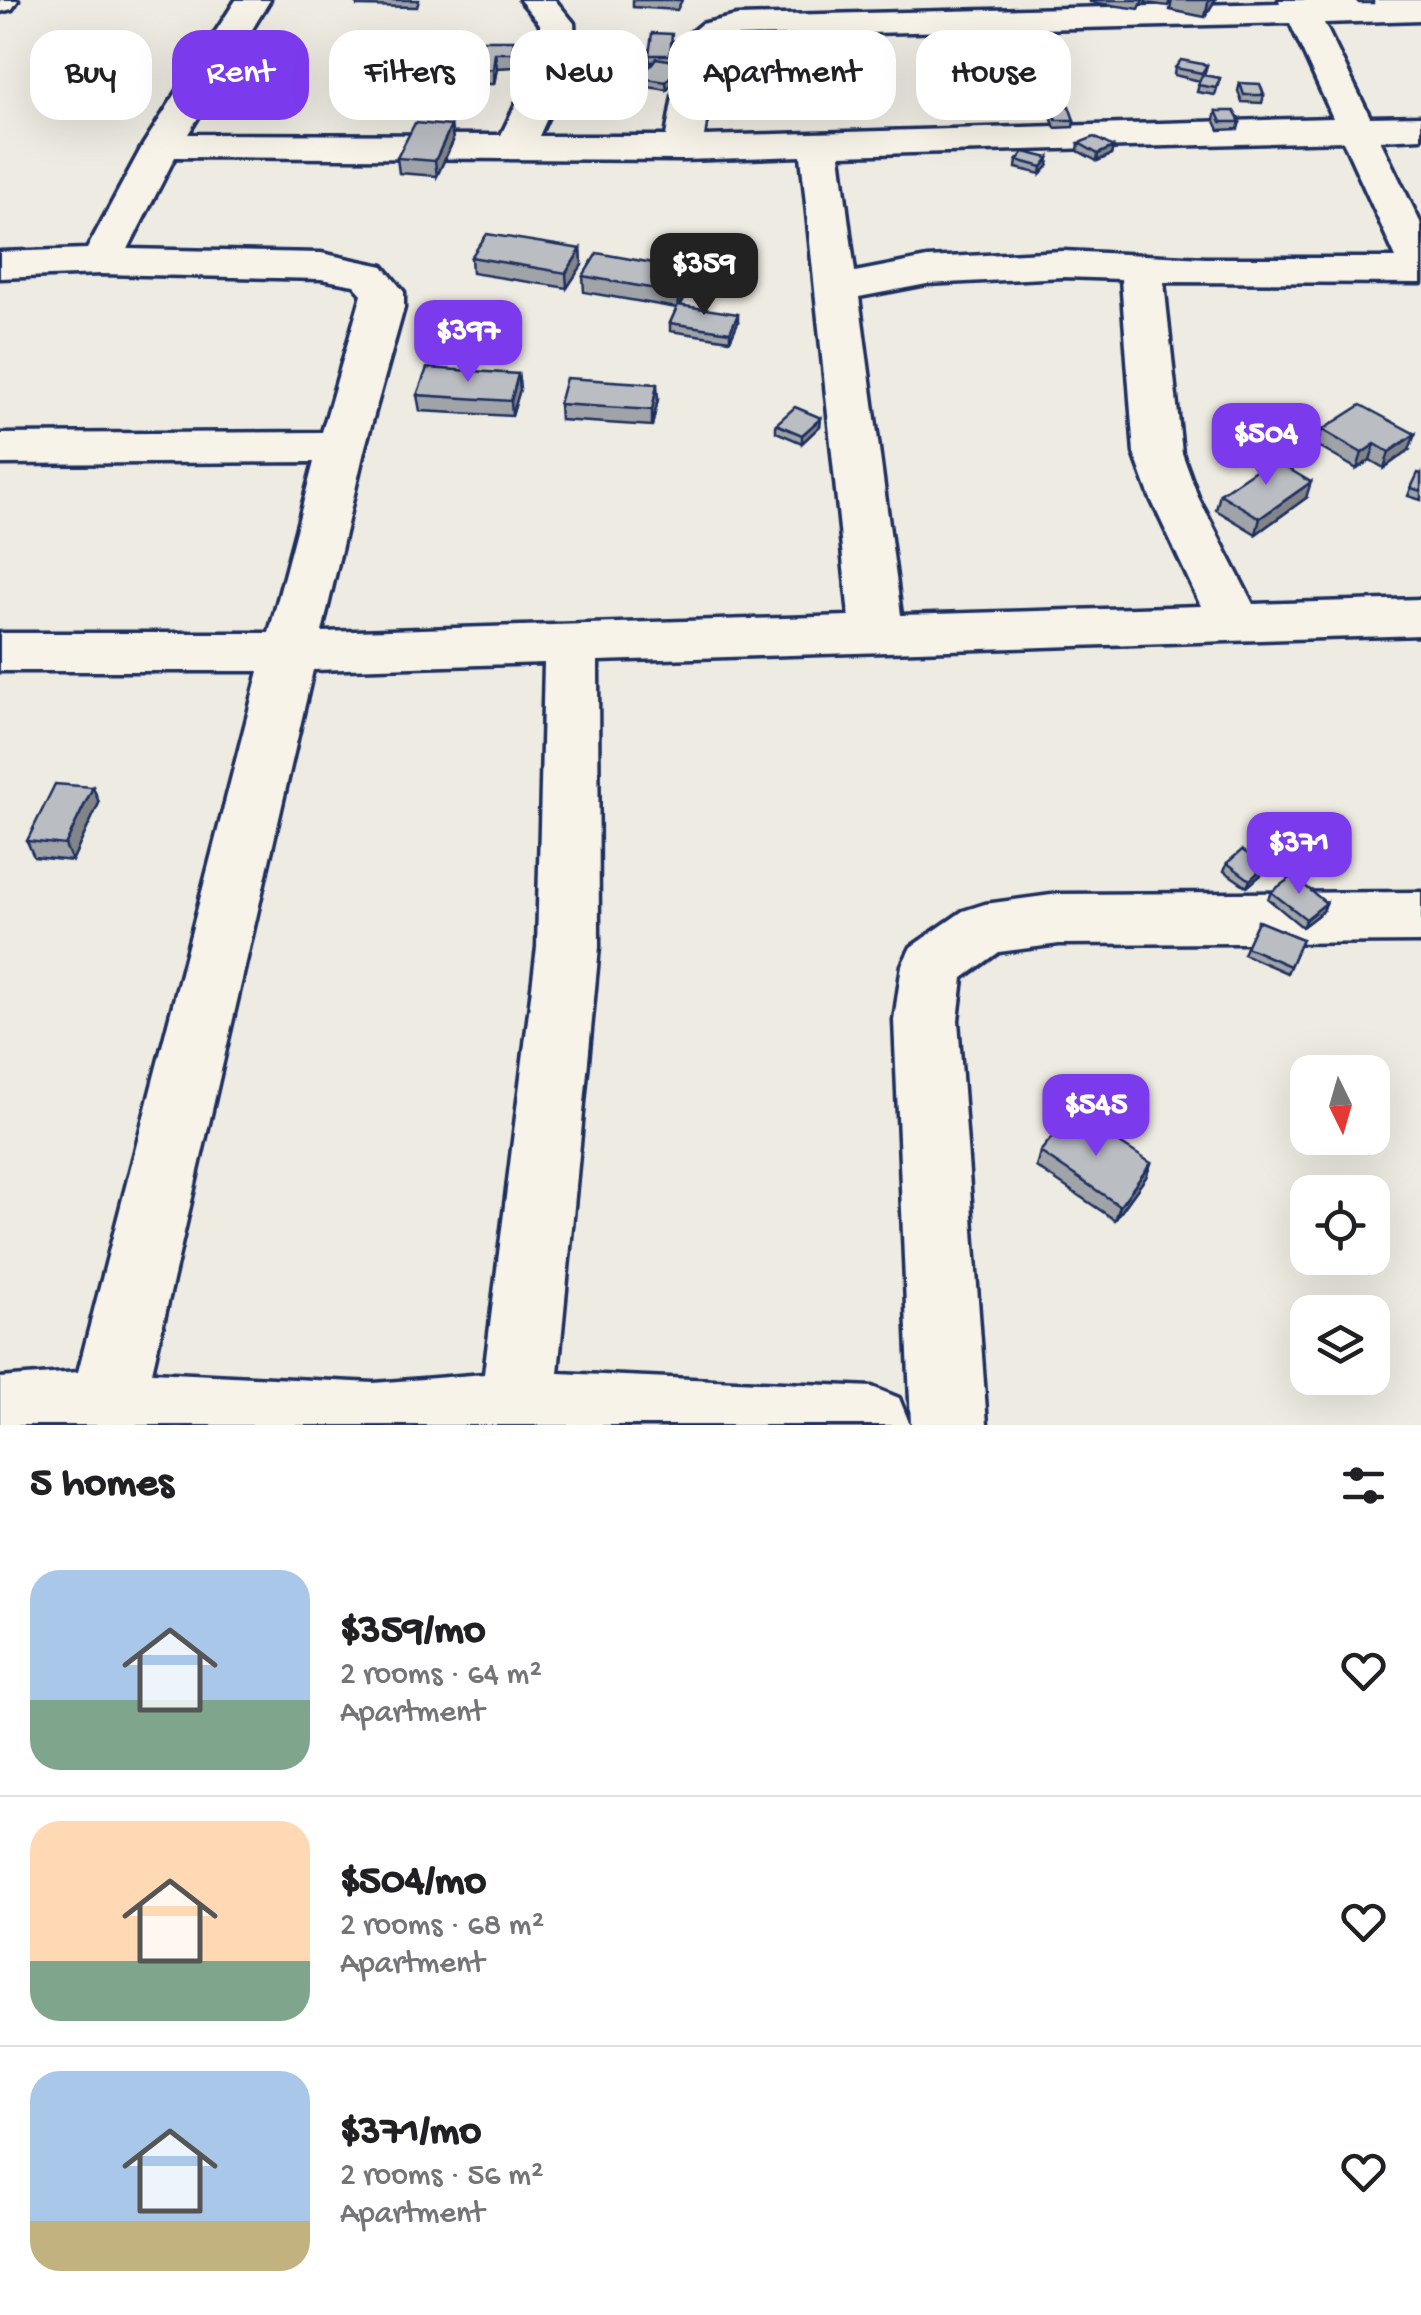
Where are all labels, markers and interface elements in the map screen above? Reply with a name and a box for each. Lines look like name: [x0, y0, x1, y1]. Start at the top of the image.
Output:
chip: Buy: [30, 30, 152, 120]
chip: Rent: [172, 30, 309, 120]
chip: Filters: [329, 30, 490, 120]
chip: New: [510, 30, 648, 120]
chip: Apartment: [668, 30, 896, 120]
chip: House: [916, 30, 1071, 120]
pin: $359: [645, 233, 763, 318]
text: $359: [672, 246, 736, 284]
pin: $397: [409, 300, 527, 385]
text: $397: [436, 313, 500, 351]
pin: $504: [1207, 403, 1325, 488]
text: $504: [1234, 416, 1298, 454]
pin: $371: [1240, 812, 1358, 897]
text: $371: [1269, 825, 1329, 863]
north arrow: [1290, 1055, 1390, 1155]
map controls: [1290, 1055, 1390, 1395]
pin: $545: [1037, 1074, 1155, 1159]
text: $545: [1064, 1087, 1128, 1125]
button: locate: [1290, 1175, 1390, 1275]
button: layers: [1290, 1295, 1390, 1395]
icon: filters: [1336, 1458, 1391, 1513]
text: 5 homes: [30, 1461, 173, 1510]
text: $359/mo: [340, 1608, 486, 1657]
icon: home: [110, 1610, 230, 1730]
icon: heart: [1336, 1643, 1391, 1698]
text: 2 rooms · 64 m²: [340, 1657, 542, 1695]
text: Apartment: [340, 1695, 484, 1733]
text: $504/mo: [340, 1859, 486, 1908]
icon: home: [110, 1861, 230, 1981]
icon: heart: [1336, 1894, 1391, 1949]
text: 2 rooms · 68 m²: [340, 1908, 544, 1946]
text: Apartment: [340, 1946, 484, 1984]
text: $371/mo: [340, 2109, 481, 2158]
icon: home: [110, 2111, 230, 2231]
icon: heart: [1336, 2144, 1391, 2199]
text: 2 rooms · 56 m²: [340, 2158, 544, 2196]
text: Apartment: [340, 2196, 484, 2234]

